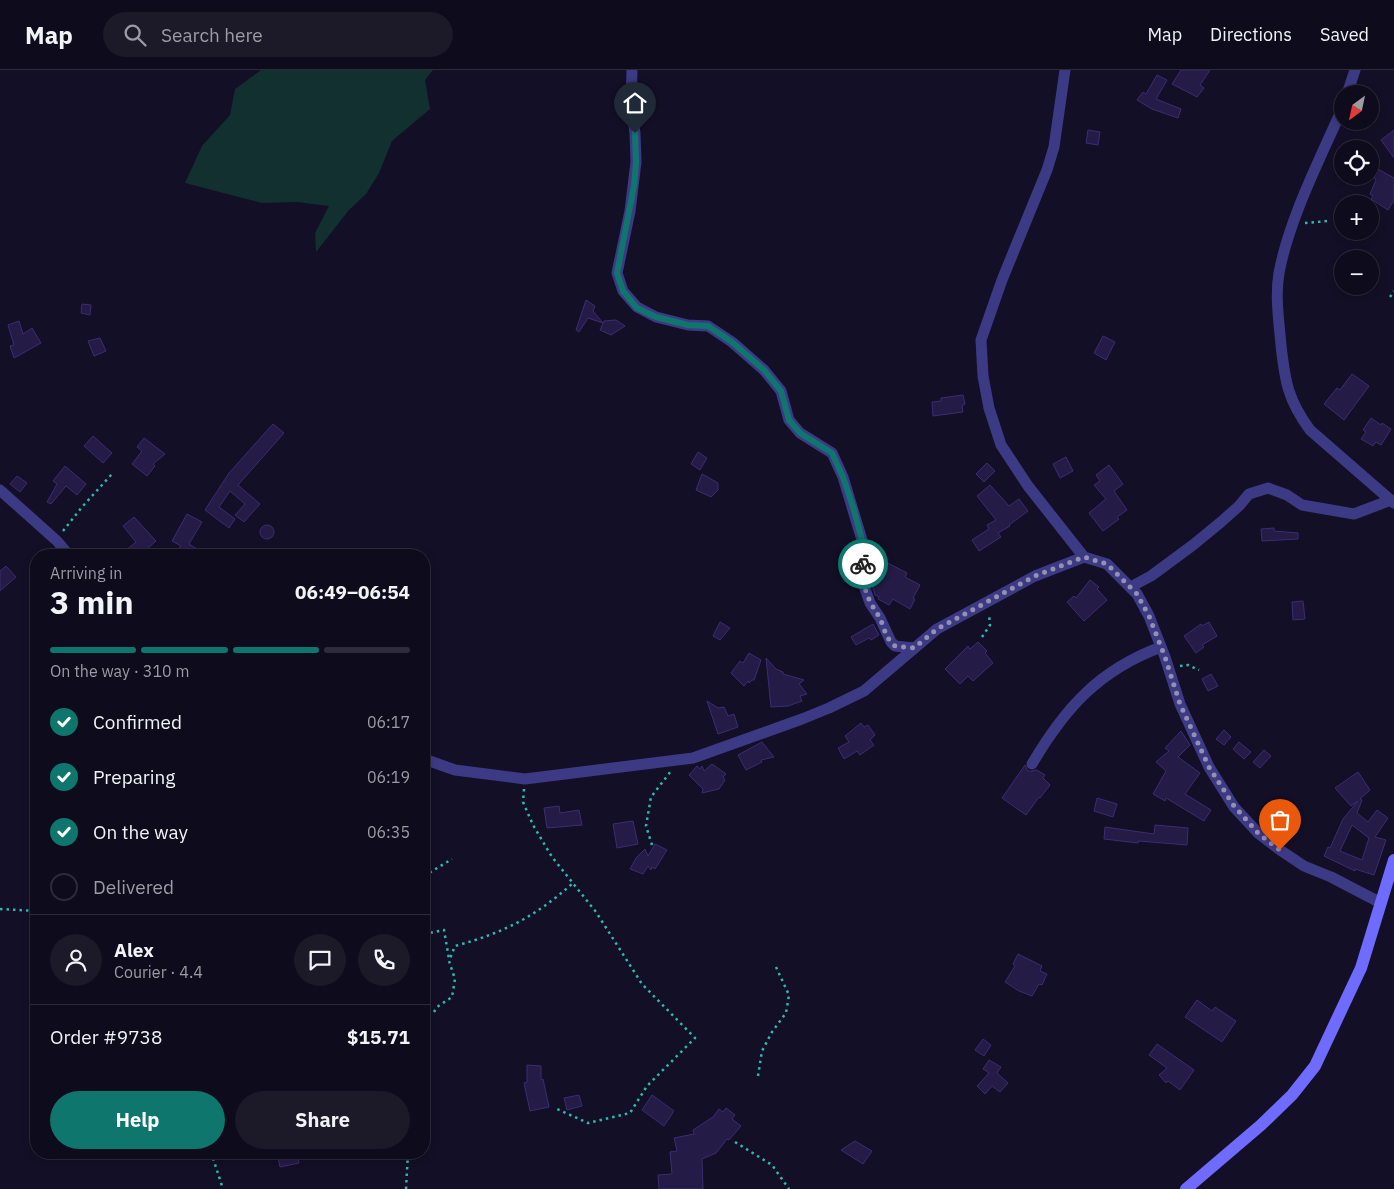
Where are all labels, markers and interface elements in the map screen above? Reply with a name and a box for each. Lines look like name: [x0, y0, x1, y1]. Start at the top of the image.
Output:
search box: [103, 12, 453, 57]
text: Map: [25, 19, 73, 51]
icon: search: [121, 21, 149, 49]
text: Search here: [161, 23, 263, 47]
text: Map: [1147, 23, 1182, 46]
text: Directions: [1210, 23, 1292, 46]
text: Saved: [1320, 23, 1369, 46]
pin: [614, 82, 656, 133]
north arrow: [1334, 85, 1379, 130]
map controls: [1334, 85, 1379, 295]
icon: home: [621, 89, 649, 117]
button: locate: [1334, 140, 1379, 185]
button: +: [1334, 195, 1379, 240]
button: −: [1334, 250, 1379, 295]
courier: [838, 539, 888, 589]
icon: bike: [849, 550, 877, 578]
text: Arriving in: [50, 563, 122, 583]
text: 06:49–06:54: [295, 580, 410, 604]
text: 3 min: [50, 581, 134, 623]
text: On the way · 310 m: [50, 661, 189, 681]
icon: check: [50, 708, 78, 736]
text: Confirmed: [93, 710, 182, 734]
text: 06:17: [367, 712, 410, 732]
icon: check: [50, 763, 78, 791]
text: Preparing: [93, 765, 175, 789]
text: 06:19: [367, 767, 410, 787]
pin: [1259, 799, 1301, 850]
icon: bag: [1266, 806, 1294, 834]
icon: check: [50, 818, 78, 846]
text: On the way: [93, 820, 188, 844]
text: 06:35: [367, 822, 410, 842]
text: Delivered: [93, 875, 174, 899]
button: person: [50, 934, 102, 986]
button: chat: [294, 934, 346, 986]
button: phone: [358, 934, 410, 986]
text: Alex: [114, 938, 154, 962]
text: Courier · 4.4: [114, 962, 203, 982]
text: Order #9738: [50, 1025, 162, 1049]
text: $15.71: [347, 1025, 410, 1049]
button: Help: [50, 1091, 225, 1149]
button: Share: [235, 1091, 410, 1149]

